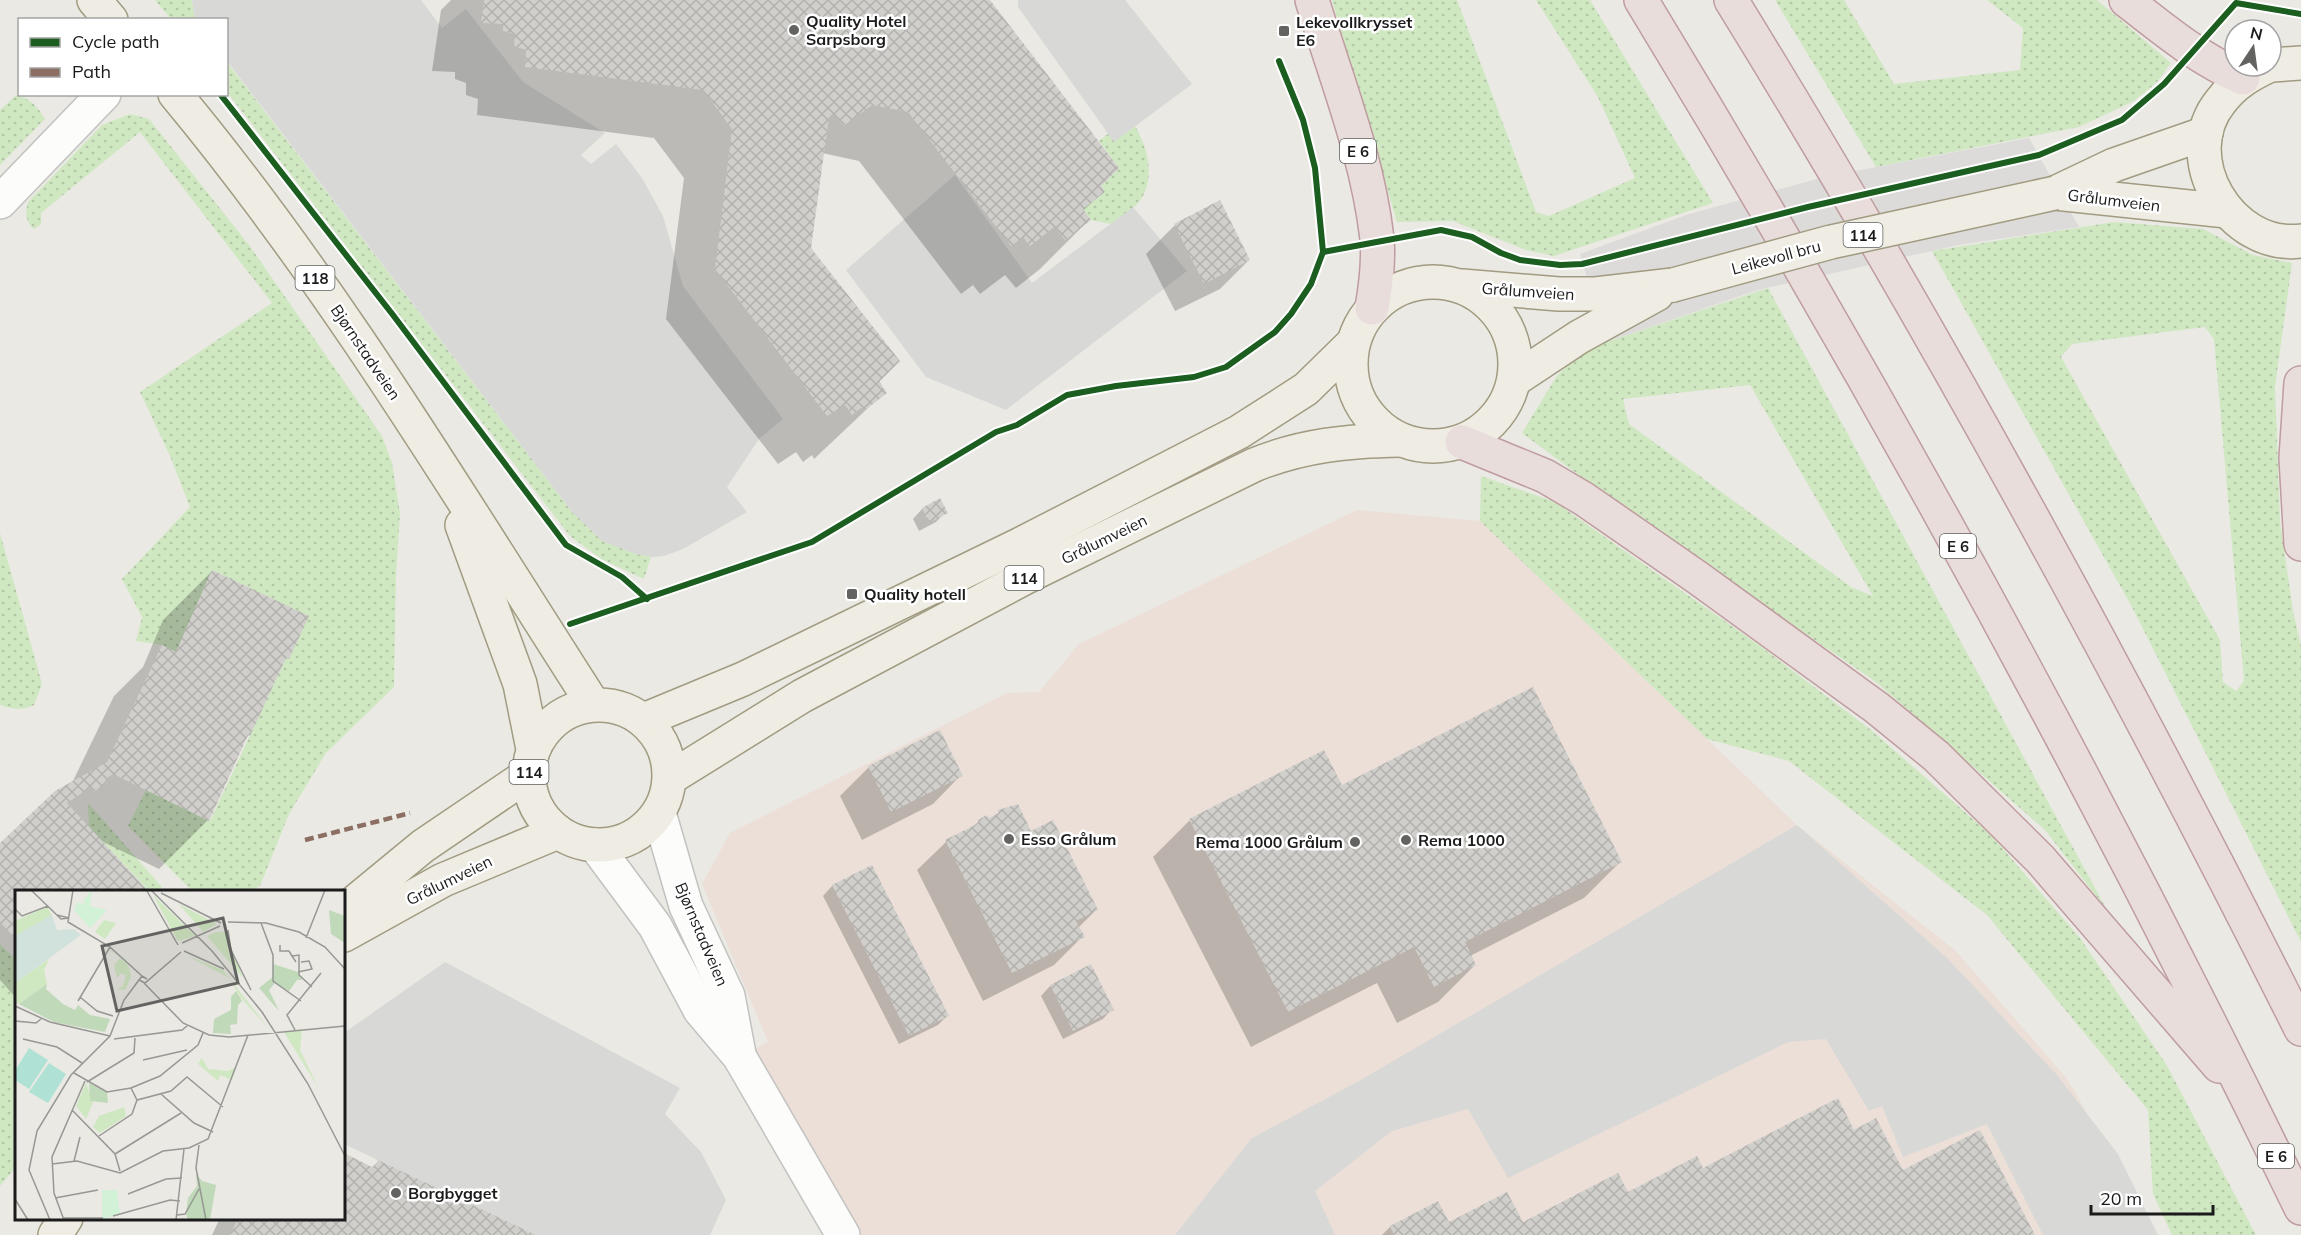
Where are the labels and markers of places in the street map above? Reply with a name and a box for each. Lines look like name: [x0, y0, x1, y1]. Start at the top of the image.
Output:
place label: Quality Hotel Sarpsborg: [806, 11, 906, 49]
place label: Lekevollkrysset E6: [1296, 12, 1412, 50]
marker: Quality Hotel Sarpsborg: [787, 23, 801, 37]
marker: Lekevollkrysset E6: [1277, 24, 1291, 38]
place label: Quality hotell: [864, 584, 966, 604]
marker: Quality hotell: [845, 587, 859, 601]
place label: Esso Grålum: [1021, 829, 1116, 849]
place label: Rema 1000: [1418, 830, 1505, 850]
marker: Esso Grålum: [1002, 832, 1016, 846]
place label: Rema 1000 Grålum: [1196, 832, 1343, 852]
marker: Rema 1000: [1399, 833, 1413, 847]
marker: Rema 1000 Grålum: [1348, 835, 1362, 849]
place label: Borgbygget: [408, 1183, 498, 1203]
marker: Borgbygget: [389, 1186, 403, 1200]

